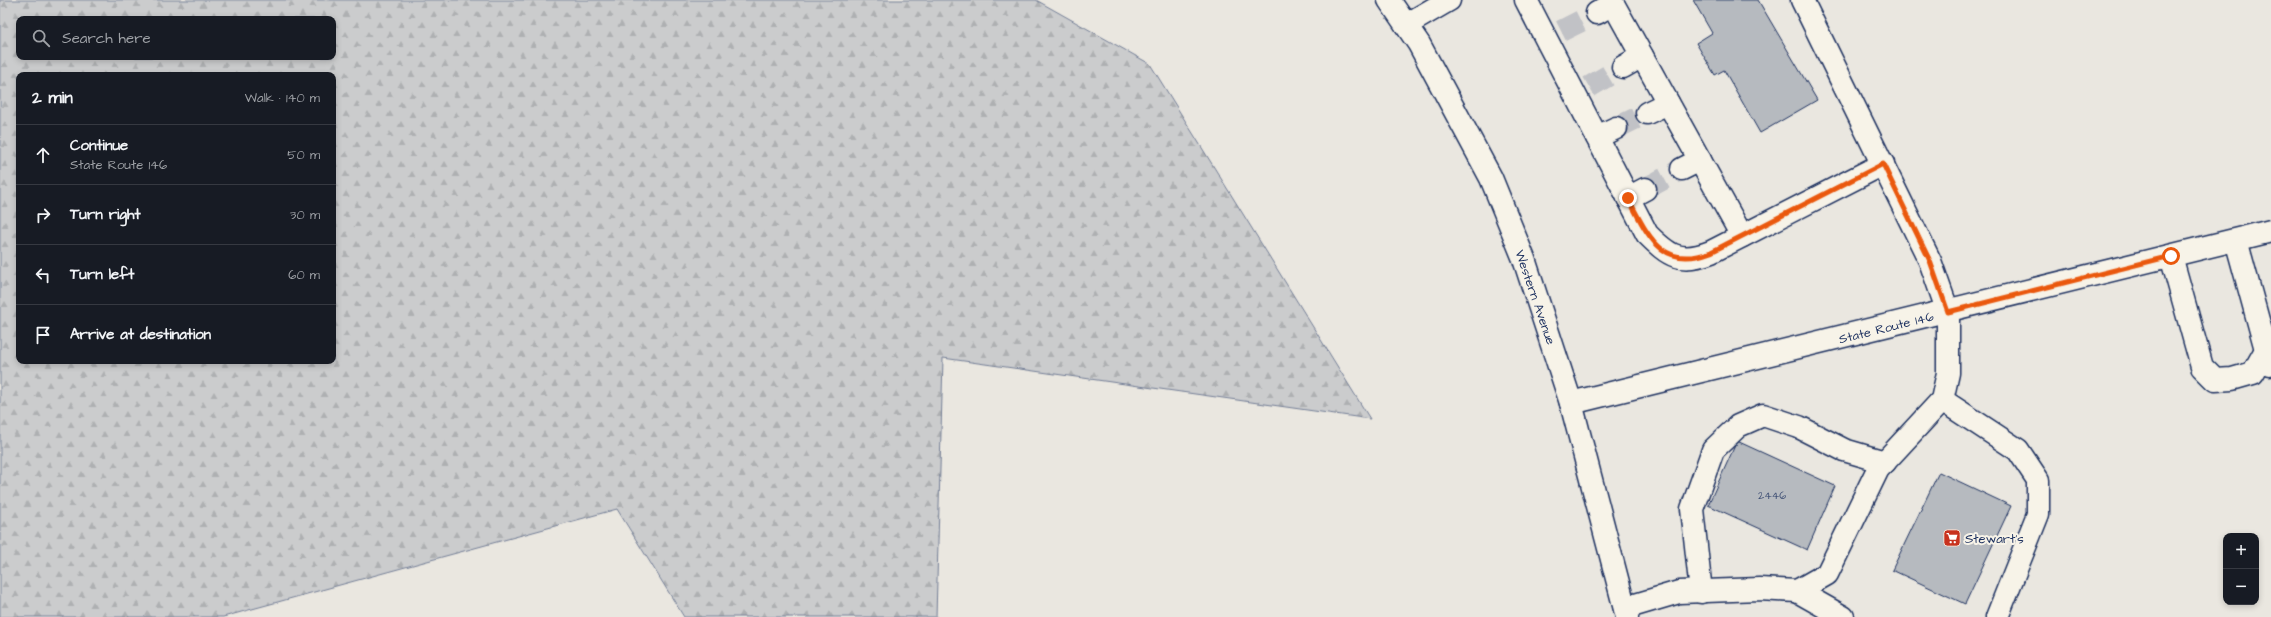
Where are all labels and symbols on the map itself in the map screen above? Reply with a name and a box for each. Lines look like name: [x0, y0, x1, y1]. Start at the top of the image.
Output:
route end: [1619, 189, 1637, 207]
street label: Western Avenue: [1510, 247, 1560, 347]
route start: [2162, 247, 2180, 265]
street label: State Route 146: [1837, 307, 1936, 348]
house number: 2446: [1758, 488, 1786, 503]
supermarket icon: Stewart's: [1942, 528, 1962, 548]
place label: Stewart's: [1965, 530, 2024, 548]

